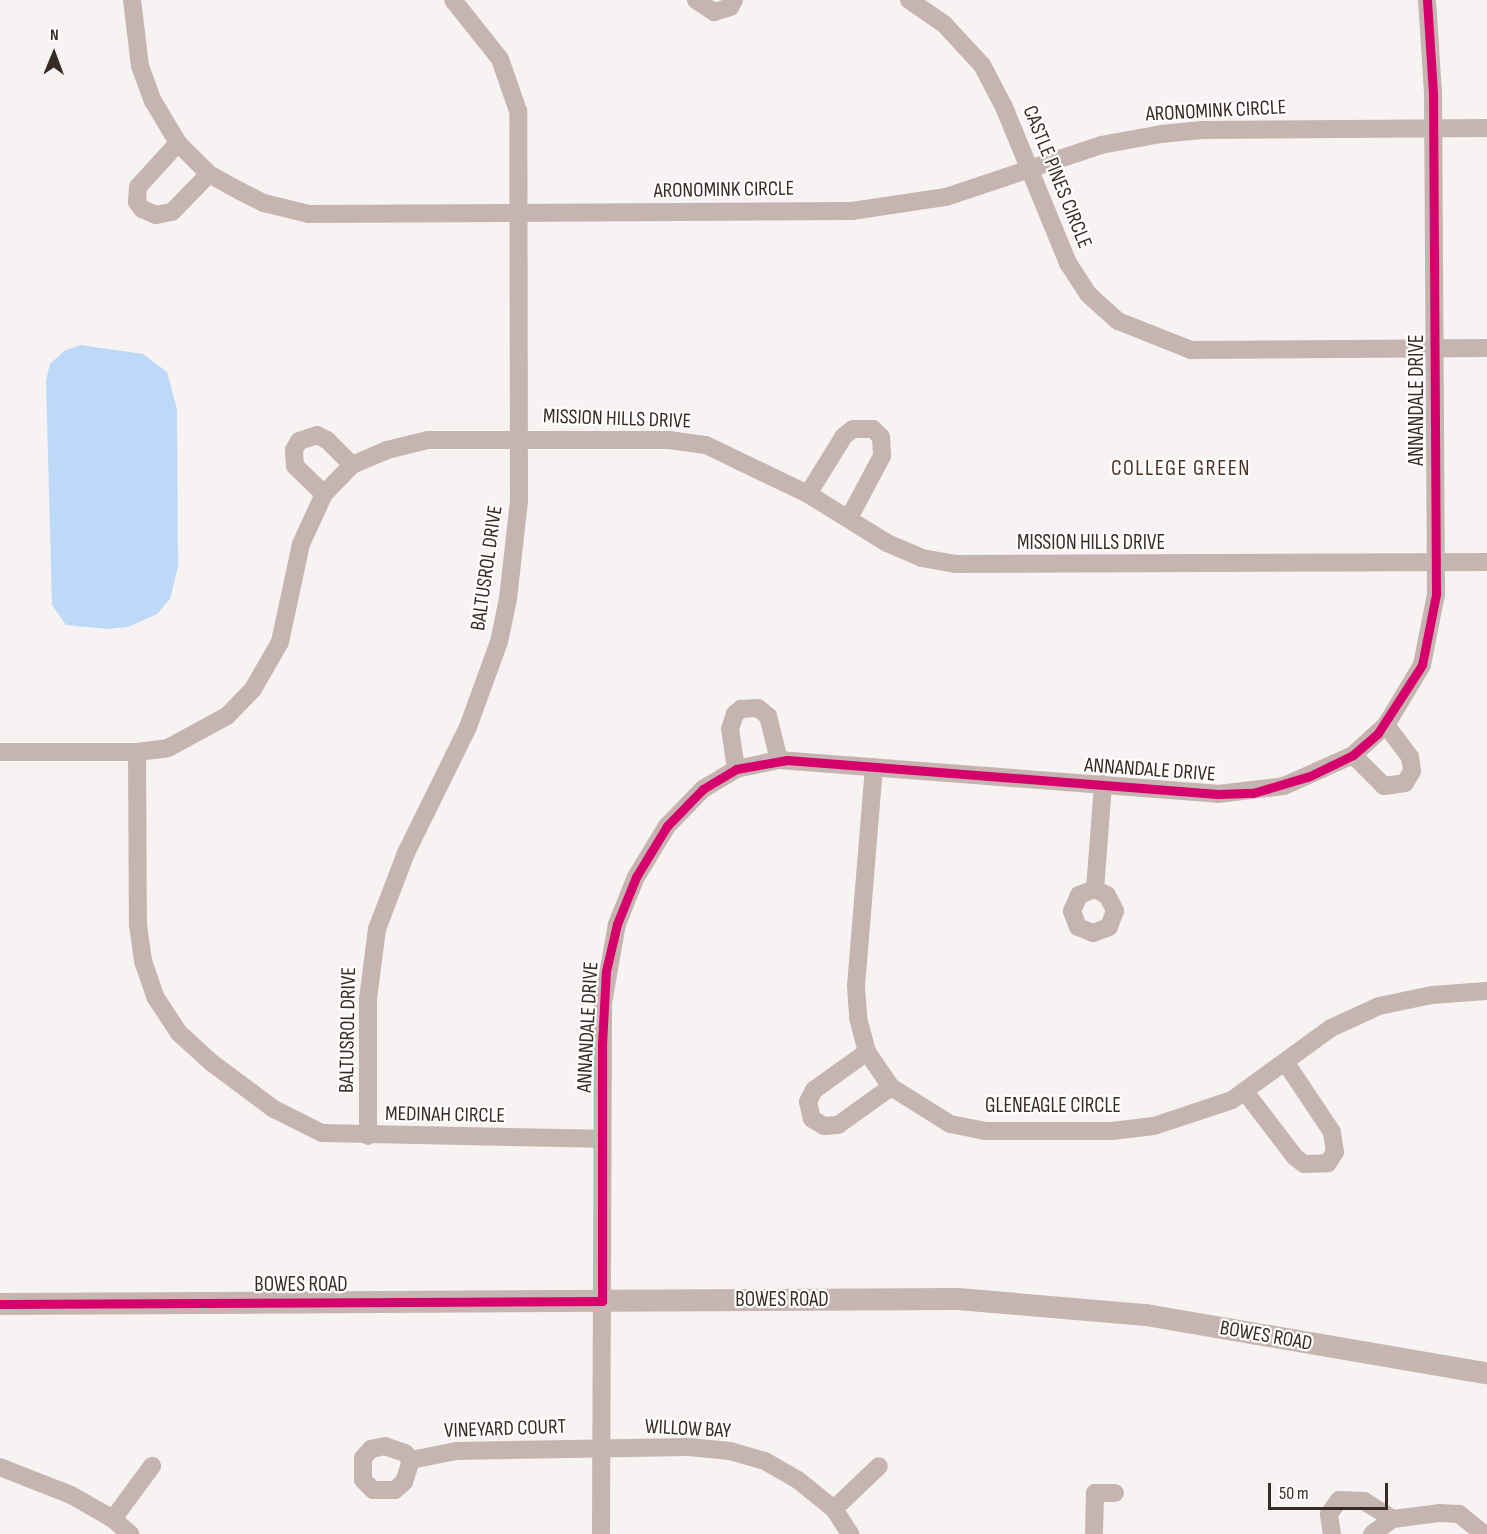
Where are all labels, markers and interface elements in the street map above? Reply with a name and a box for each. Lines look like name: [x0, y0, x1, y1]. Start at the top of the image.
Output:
north arrow: [24, 24, 84, 84]
text: N: [50, 26, 59, 45]
street label: ARONOMINK CIRCLE: [1145, 95, 1287, 127]
street label: CASTLE PINES CIRCLE: [1017, 102, 1097, 252]
street label: ARONOMINK CIRCLE: [653, 176, 795, 204]
street label: ANNANDALE DRIVE: [1404, 334, 1430, 466]
street label: MISSION HILLS DRIVE: [543, 404, 691, 434]
district label: COLLEGE GREEN: [1111, 456, 1251, 482]
street label: BALTUSROL DRIVE: [466, 504, 508, 632]
street label: MISSION HILLS DRIVE: [1017, 530, 1165, 556]
street label: ANNANDALE DRIVE: [1084, 753, 1216, 787]
street label: ANNANDALE DRIVE: [572, 961, 604, 1093]
street label: BALTUSROL DRIVE: [334, 967, 362, 1093]
street label: GLENEAGLE CIRCLE: [985, 1093, 1121, 1119]
street label: MEDINAH CIRCLE: [385, 1101, 505, 1129]
street label: BOWES ROAD: [254, 1272, 348, 1298]
street label: BOWES ROAD: [735, 1287, 829, 1313]
street label: BOWES ROAD: [1218, 1315, 1314, 1357]
street label: VINEYARD COURT: [444, 1414, 566, 1444]
street label: WILLOW BAY: [644, 1414, 732, 1444]
scale bar: [1271, 1471, 1391, 1509]
text: 50 m: [1279, 1483, 1309, 1504]

